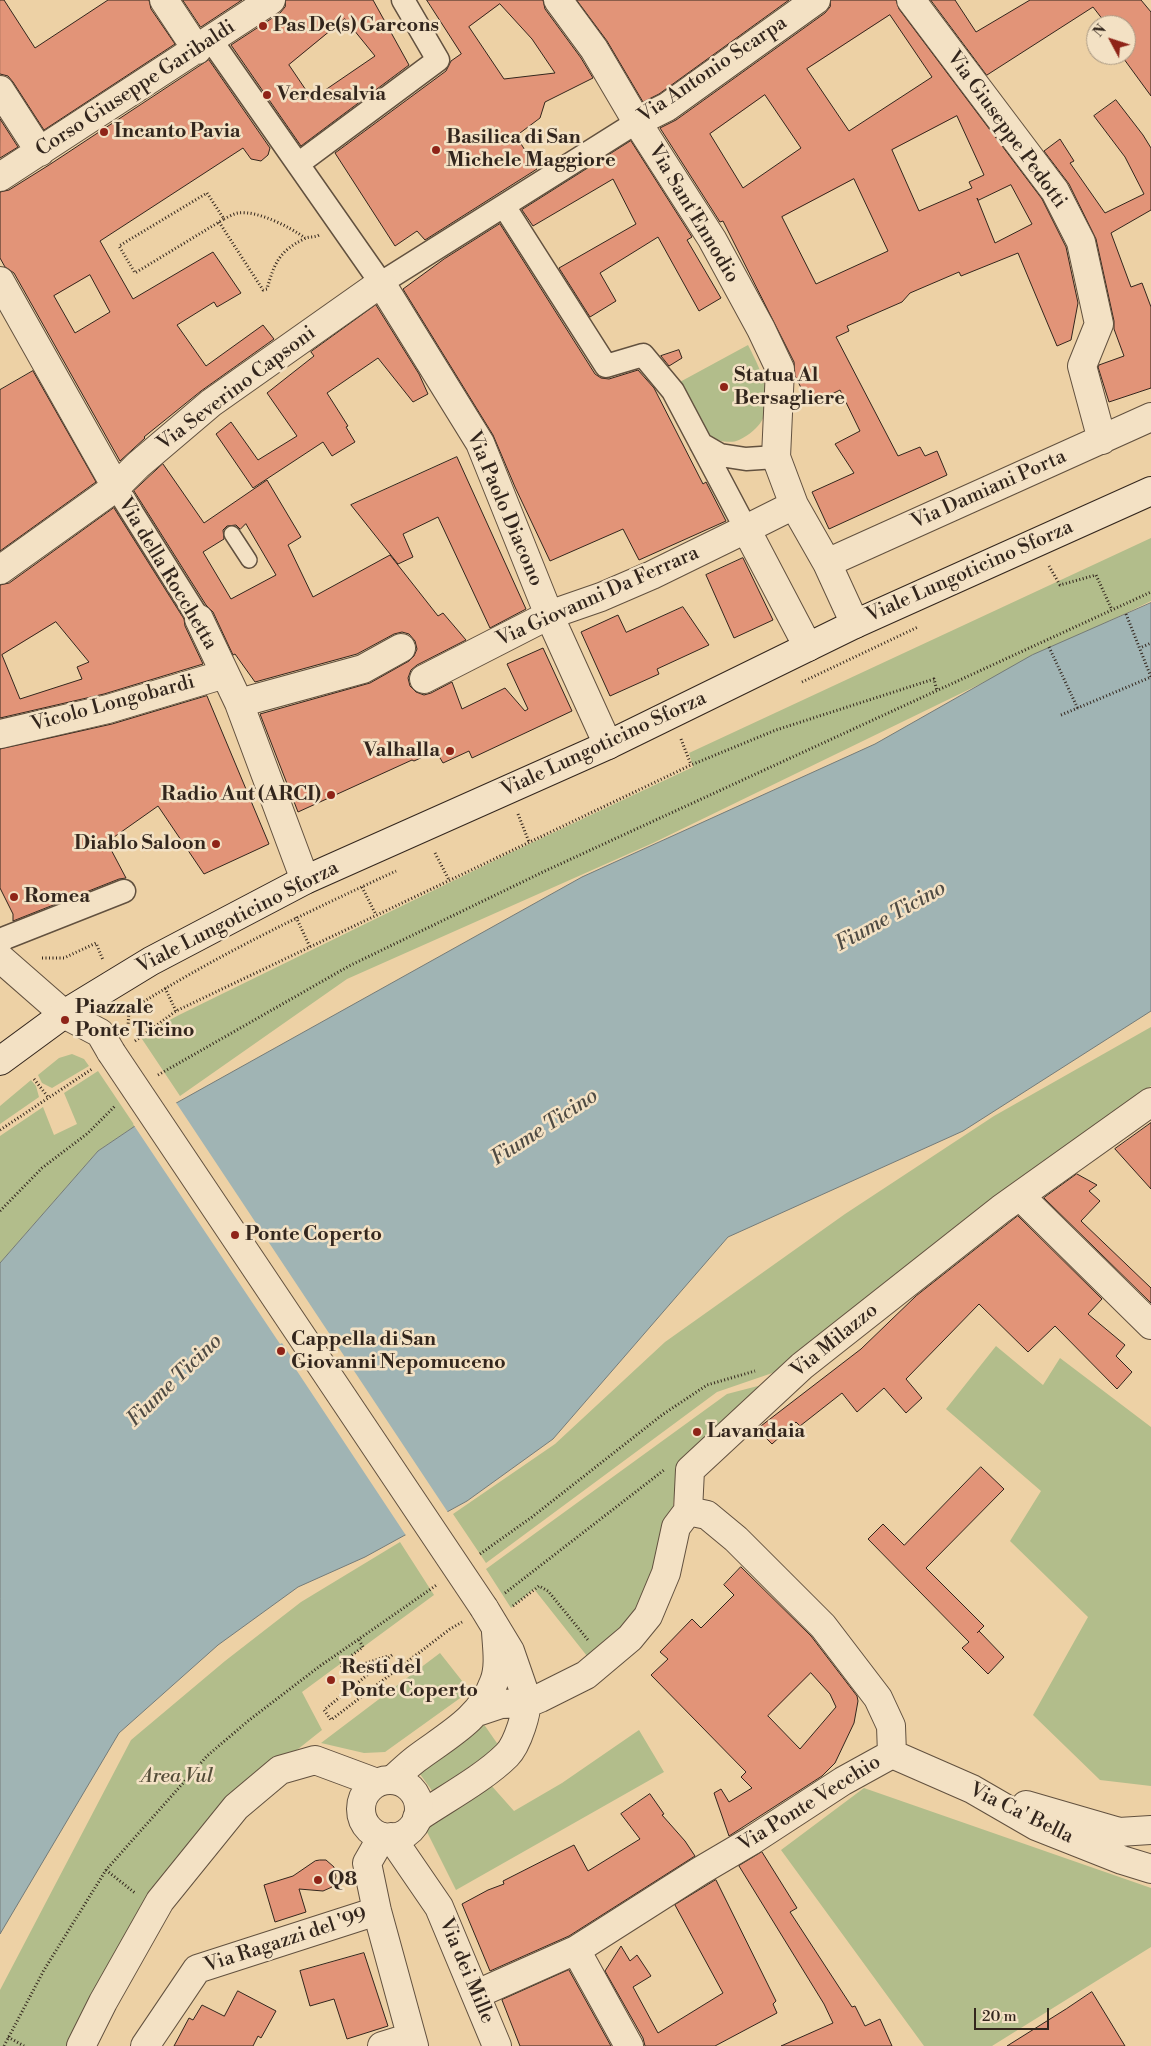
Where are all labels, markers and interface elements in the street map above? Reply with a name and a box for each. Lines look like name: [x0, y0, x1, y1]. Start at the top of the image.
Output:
street label: Via Antonio Scarpa: [634, 11, 792, 129]
place label: Pas De(s) Garcons: [273, 14, 439, 38]
north arrow: [1086, 15, 1136, 65]
street label: Corso Giuseppe Garibaldi: [32, 16, 240, 162]
marker: Pas De(s) Garcons: [257, 20, 269, 32]
text: N: [1090, 21, 1111, 41]
street label: Via Giuseppe Pedotti: [941, 47, 1071, 213]
place label: Verdesalvia: [277, 83, 386, 107]
marker: Verdesalvia: [261, 89, 273, 101]
place label: Incanto Pavia: [114, 120, 241, 144]
marker: Incanto Pavia: [98, 126, 110, 138]
place label: Basilica di San Michele Maggiore: [446, 126, 616, 173]
street label: Via Sant'Ennodio: [642, 140, 744, 288]
marker: Basilica di San Michele Maggiore: [430, 144, 442, 156]
street label: Via Severino Capsoni: [153, 322, 321, 456]
place label: Statua Al Bersagliere: [734, 364, 845, 411]
marker: Statua Al Bersagliere: [718, 381, 730, 393]
street label: Via Paolo Diacono: [461, 428, 547, 590]
street label: Via Damiani Porta: [908, 445, 1070, 535]
street label: Via della Rocchetta: [112, 494, 222, 654]
street label: Viale Lungoticino Sforza: [863, 516, 1077, 628]
street label: Via Giovanni Da Ferrara: [493, 542, 703, 652]
street label: Vicolo Longobardi: [29, 671, 197, 737]
street label: Viale Lungoticino Sforza: [498, 687, 710, 803]
place label: Valhalla: [364, 739, 440, 763]
marker: Valhalla: [444, 745, 456, 757]
place label: Radio Aut (ARCI): [161, 783, 321, 807]
marker: Radio Aut (ARCI): [325, 789, 337, 801]
place label: Diablo Saloon: [74, 832, 206, 856]
marker: Diablo Saloon: [210, 838, 222, 850]
street label: Viale Lungoticino Sforza: [133, 857, 343, 979]
water label: Fiume Ticino: [831, 876, 951, 958]
place label: Romea: [24, 885, 90, 909]
marker: Romea: [8, 891, 20, 903]
place label: Piazzale Ponte Ticino: [75, 996, 195, 1043]
marker: Piazzale Ponte Ticino: [59, 1014, 71, 1026]
water label: Fiume Ticino: [487, 1084, 603, 1172]
place label: Ponte Coperto: [245, 1223, 382, 1247]
marker: Ponte Coperto: [229, 1229, 241, 1241]
street label: Via Milazzo: [787, 1299, 883, 1383]
place label: Cappella di San Giovanni Nepomuceno: [291, 1328, 506, 1375]
water label: Fiume Ticino: [122, 1329, 228, 1433]
marker: Cappella di San Giovanni Nepomuceno: [275, 1345, 287, 1357]
place label: Lavandaia: [707, 1420, 805, 1444]
marker: Lavandaia: [691, 1426, 703, 1438]
place label: Resti del Ponte Coperto: [341, 1656, 478, 1703]
marker: Resti del Ponte Coperto: [325, 1674, 337, 1686]
street label: Via Ponte Vecchio: [734, 1751, 886, 1857]
park label: Area Vul: [141, 1765, 213, 1789]
street label: Via Ca' Bella: [965, 1779, 1077, 1849]
place label: Q8: [328, 1868, 357, 1892]
marker: Q8: [312, 1874, 324, 1886]
street label: Via Ragazzi del '99: [202, 1903, 370, 1979]
street label: Via dei Mille: [433, 1915, 499, 2027]
scale bar: [976, 1998, 1051, 2030]
text: 20 m: [982, 2007, 1017, 2026]

